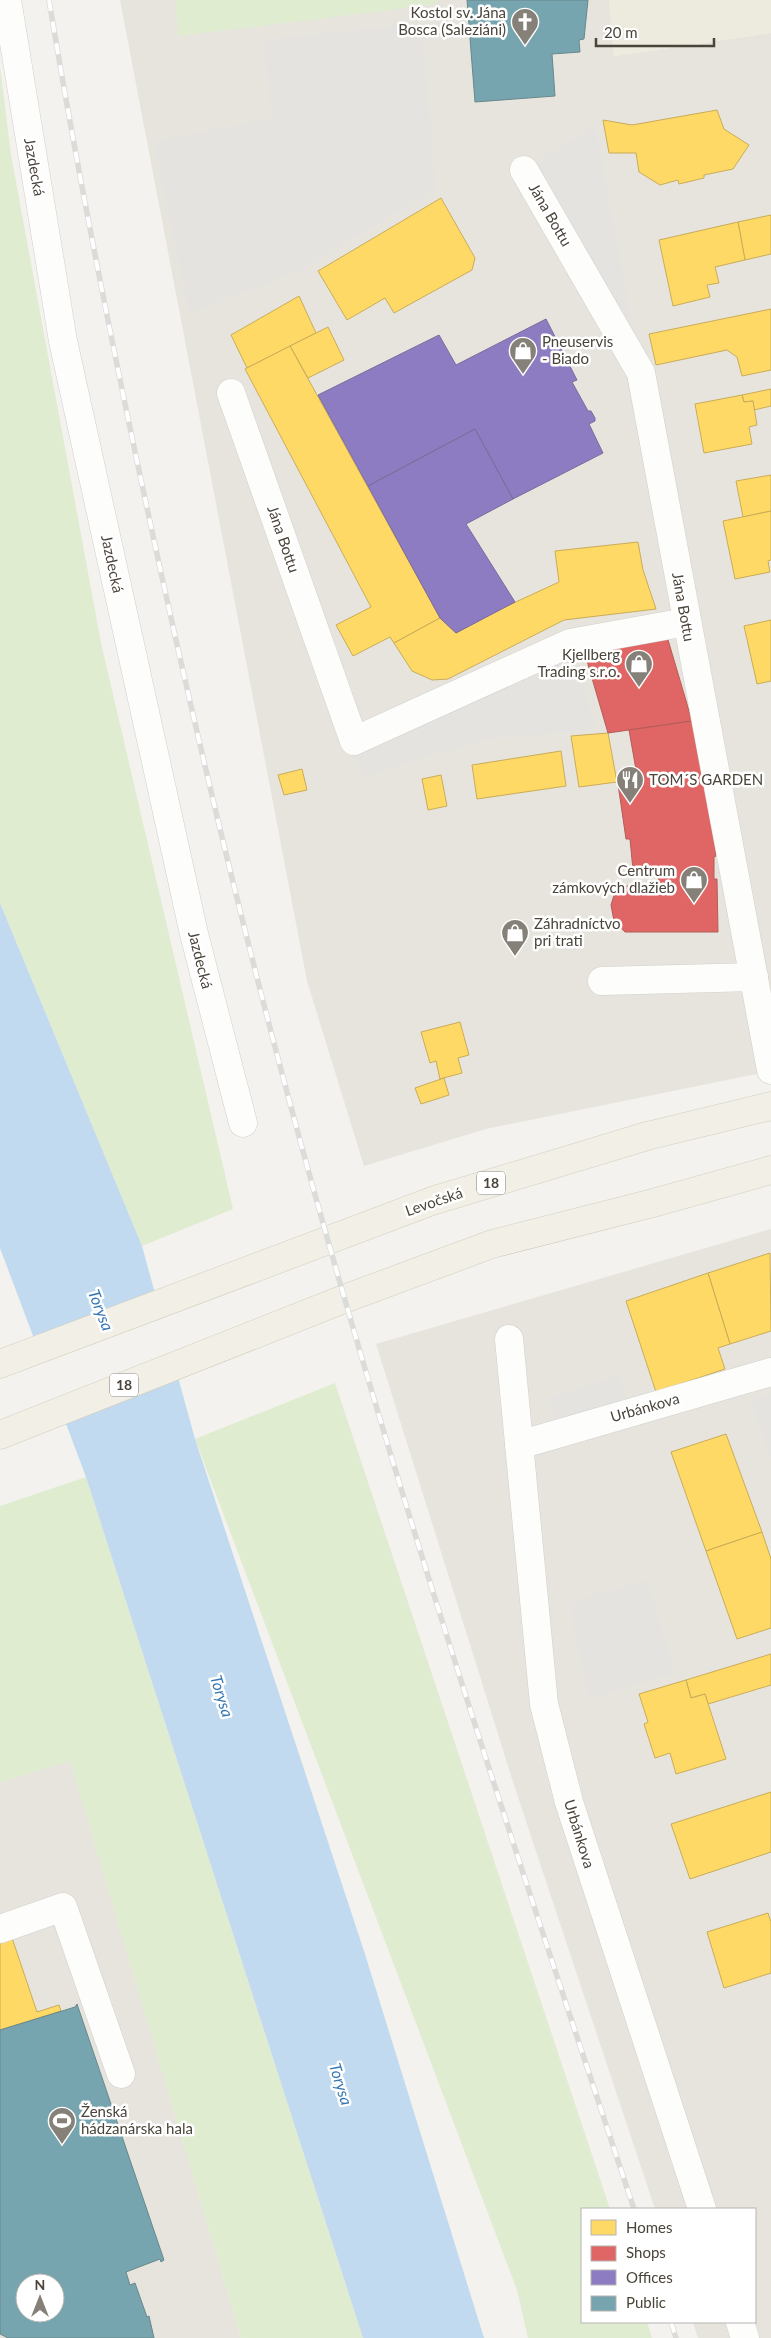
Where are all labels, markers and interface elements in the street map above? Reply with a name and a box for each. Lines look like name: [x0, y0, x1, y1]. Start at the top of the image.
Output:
place label: Kostol sv. Jána Bosca (Saleziáni): [398, 3, 506, 38]
church icon: Kostol sv. Jána Bosca (Saleziáni): [510, 7, 540, 46]
scale bar: [596, 15, 714, 47]
text: 20 m: [604, 23, 638, 41]
street label: Jazdecká: [21, 136, 49, 197]
street label: Jána Bottu: [526, 180, 576, 249]
place label: Pneuservis - Biado: [542, 332, 613, 367]
shop icon: Pneuservis - Biado: [508, 336, 538, 375]
street label: Jána Bottu: [264, 503, 304, 575]
street label: Jazdecká: [98, 533, 128, 594]
street label: Jána Bottu: [669, 571, 699, 643]
place label: Kjellberg Trading s.r.o.: [538, 645, 620, 680]
shop icon: Kjellberg Trading s.r.o.: [624, 649, 654, 688]
restaurant icon: TOM´S GARDEN: [615, 765, 645, 804]
place label: TOM´S GARDEN: [649, 770, 763, 788]
place label: Centrum zámkových dlažieb: [552, 861, 675, 896]
shop icon: Centrum zámkových dlažieb: [679, 865, 709, 904]
place label: Záhradníctvo pri trati: [534, 914, 621, 949]
shop icon: Záhradníctvo pri trati: [500, 918, 530, 957]
street label: Jazdecká: [185, 929, 217, 990]
road number: 18: [477, 1172, 505, 1194]
street label: Levočská: [403, 1183, 465, 1219]
water label: Torysa: [85, 1286, 118, 1333]
road number: 18: [110, 1374, 138, 1396]
street label: Urbánkova: [608, 1389, 681, 1425]
water label: Torysa: [207, 1673, 238, 1719]
street label: Urbánkova: [561, 1797, 599, 1870]
water label: Torysa: [326, 2061, 357, 2107]
place label: Ženská hádzanárska hala: [81, 2102, 193, 2137]
sports icon: Ženská hádzanárska hala: [47, 2106, 77, 2145]
legend: [581, 2208, 756, 2323]
text: Homes: [626, 2218, 672, 2236]
text: Shops: [626, 2243, 666, 2261]
text: Offices: [626, 2268, 673, 2286]
north arrow: [15, 2273, 65, 2323]
text: N: [35, 2276, 45, 2293]
text: Public: [626, 2293, 666, 2311]

